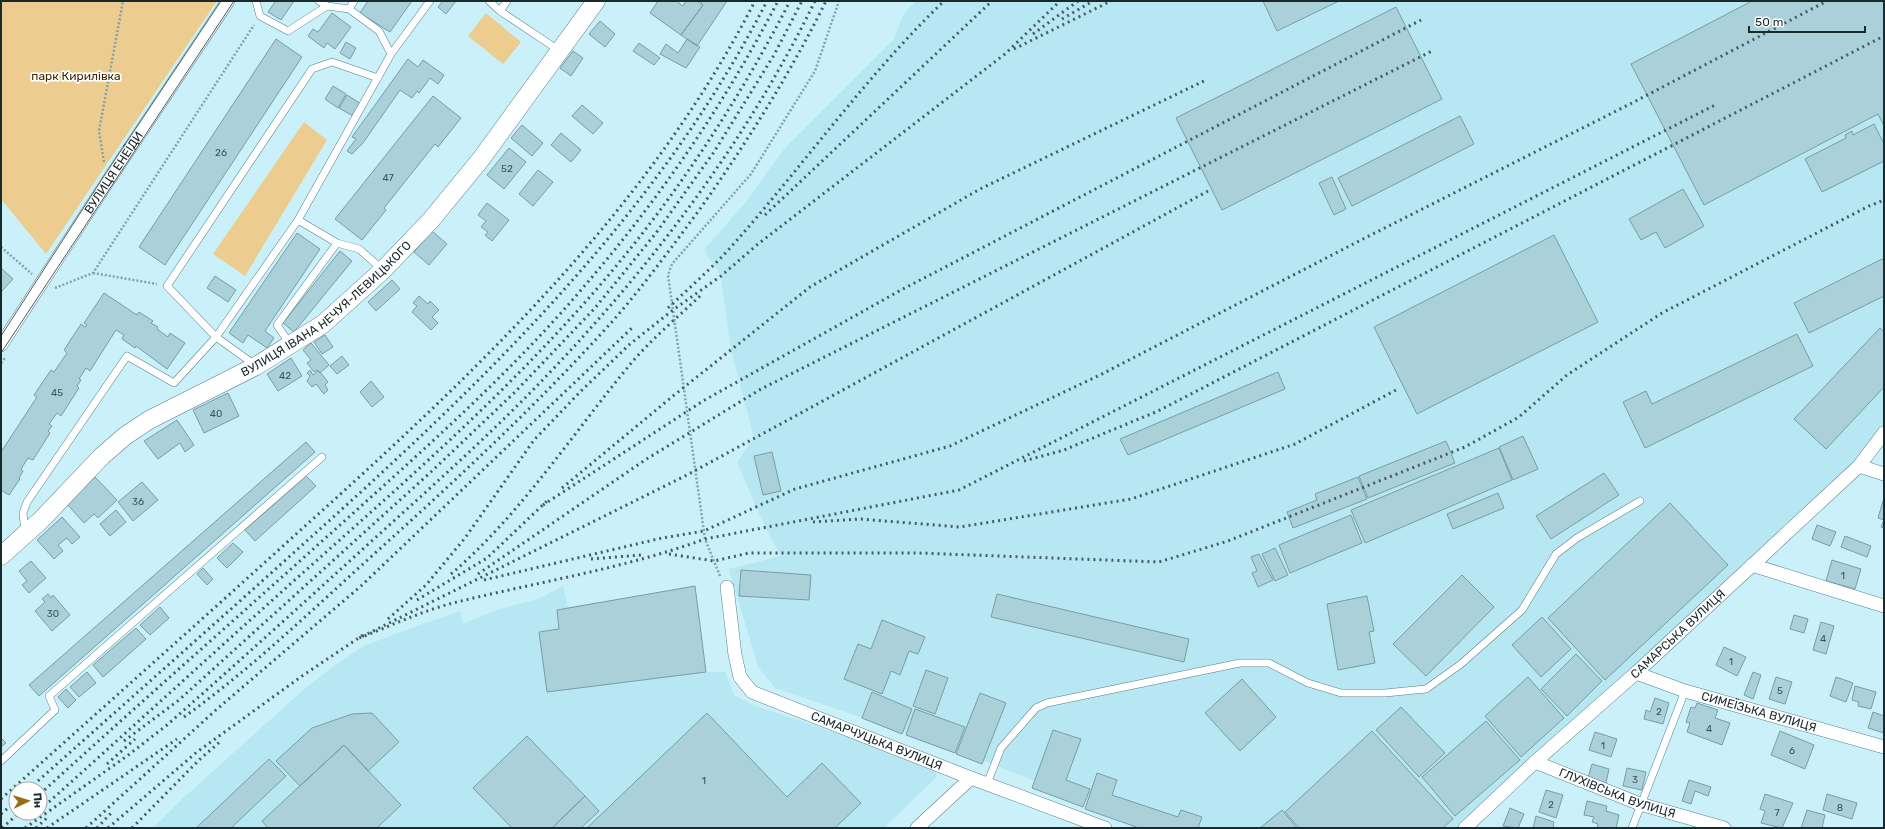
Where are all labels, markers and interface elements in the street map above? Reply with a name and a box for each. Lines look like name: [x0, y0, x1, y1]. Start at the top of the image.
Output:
scale bar: [1749, 8, 1865, 34]
text: 50 m: [1755, 15, 1783, 29]
park label: парк Кирилівка: [31, 69, 121, 83]
street label: ВУЛИЦЯ ЕНЕЇДИ: [82, 129, 146, 216]
house number: 26: [215, 147, 227, 159]
house number: 52: [501, 163, 513, 175]
house number: 47: [382, 172, 394, 184]
street label: ВУЛИЦЯ ІВАНА НЕЧУЯ-ЛЕВИЦЬКОГО: [239, 238, 414, 379]
house number: 42: [279, 370, 291, 382]
house number: 45: [51, 387, 63, 399]
house number: 40: [210, 408, 222, 420]
house number: 36: [132, 496, 144, 508]
house number: 1: [1841, 570, 1845, 582]
street label: САМАРСЬКА ВУЛИЦЯ: [1628, 587, 1728, 681]
house number: 30: [47, 608, 59, 620]
house number: 4: [1820, 633, 1826, 645]
house number: 1: [1729, 656, 1733, 668]
house number: 5: [1777, 685, 1783, 697]
street label: СИМЕЇЗЬКА ВУЛИЦЯ: [1700, 689, 1818, 735]
house number: 2: [1656, 706, 1662, 718]
street label: САМАРЧУЦЬКА ВУЛИЦЯ: [809, 709, 944, 773]
house number: 4: [1706, 723, 1712, 735]
house number: 1: [1601, 740, 1605, 752]
house number: 6: [1789, 745, 1795, 757]
street label: ГЛУХІВСЬКА ВУЛИЦЯ: [1557, 765, 1677, 821]
house number: 3: [1632, 774, 1638, 786]
house number: 1: [702, 775, 706, 787]
north arrow: [8, 781, 48, 821]
text: Пн: [30, 792, 44, 808]
house number: 2: [1548, 799, 1554, 811]
house number: 8: [1837, 802, 1843, 814]
house number: 7: [1774, 807, 1780, 819]

